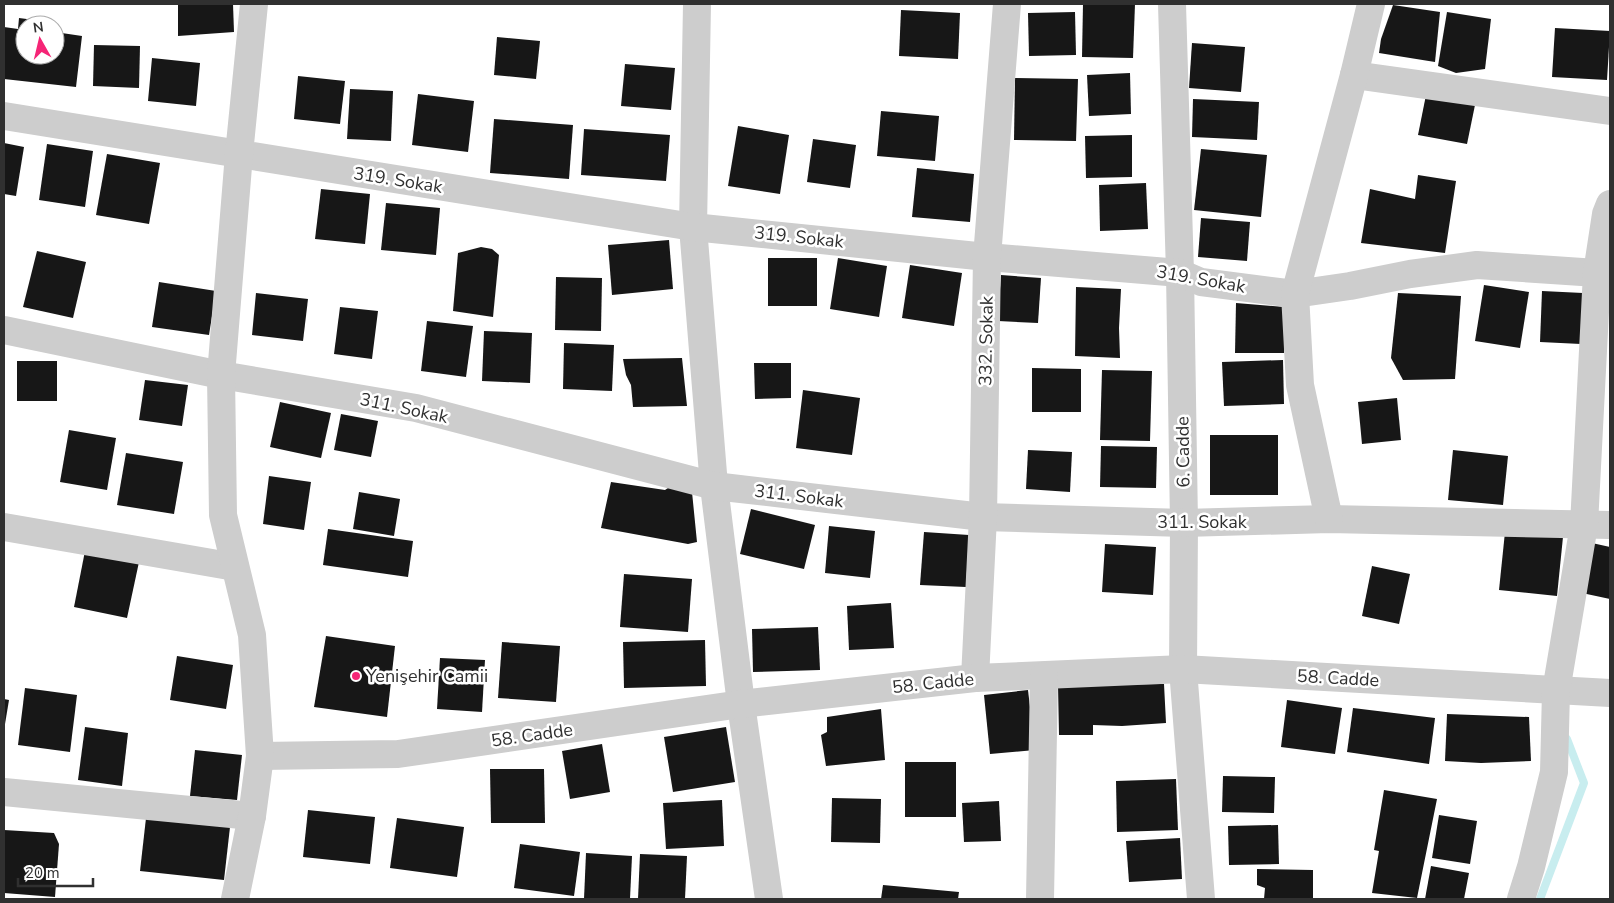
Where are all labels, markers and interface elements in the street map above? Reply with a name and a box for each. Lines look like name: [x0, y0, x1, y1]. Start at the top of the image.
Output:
north arrow: [15, 15, 65, 65]
text: N: [32, 17, 45, 38]
street label: 319. Sokak: [352, 161, 445, 199]
street label: 319. Sokak: [753, 220, 846, 254]
street label: 319. Sokak: [1155, 259, 1248, 299]
street label: 332. Sokak: [973, 295, 999, 386]
street label: 311. Sokak: [358, 387, 451, 429]
street label: 6. Cadde: [1170, 416, 1196, 488]
street label: 311. Sokak: [753, 479, 846, 513]
street label: 311. Sokak: [1157, 510, 1248, 534]
place label: Yenişehir Camii: [365, 664, 488, 688]
street label: 58. Cadde: [1296, 664, 1380, 692]
street label: 58. Cadde: [891, 667, 975, 699]
marker: Yenişehir Camii: [350, 670, 362, 682]
street label: 58. Cadde: [490, 717, 574, 753]
scale bar: [18, 856, 92, 888]
text: 20 m: [25, 863, 60, 883]

